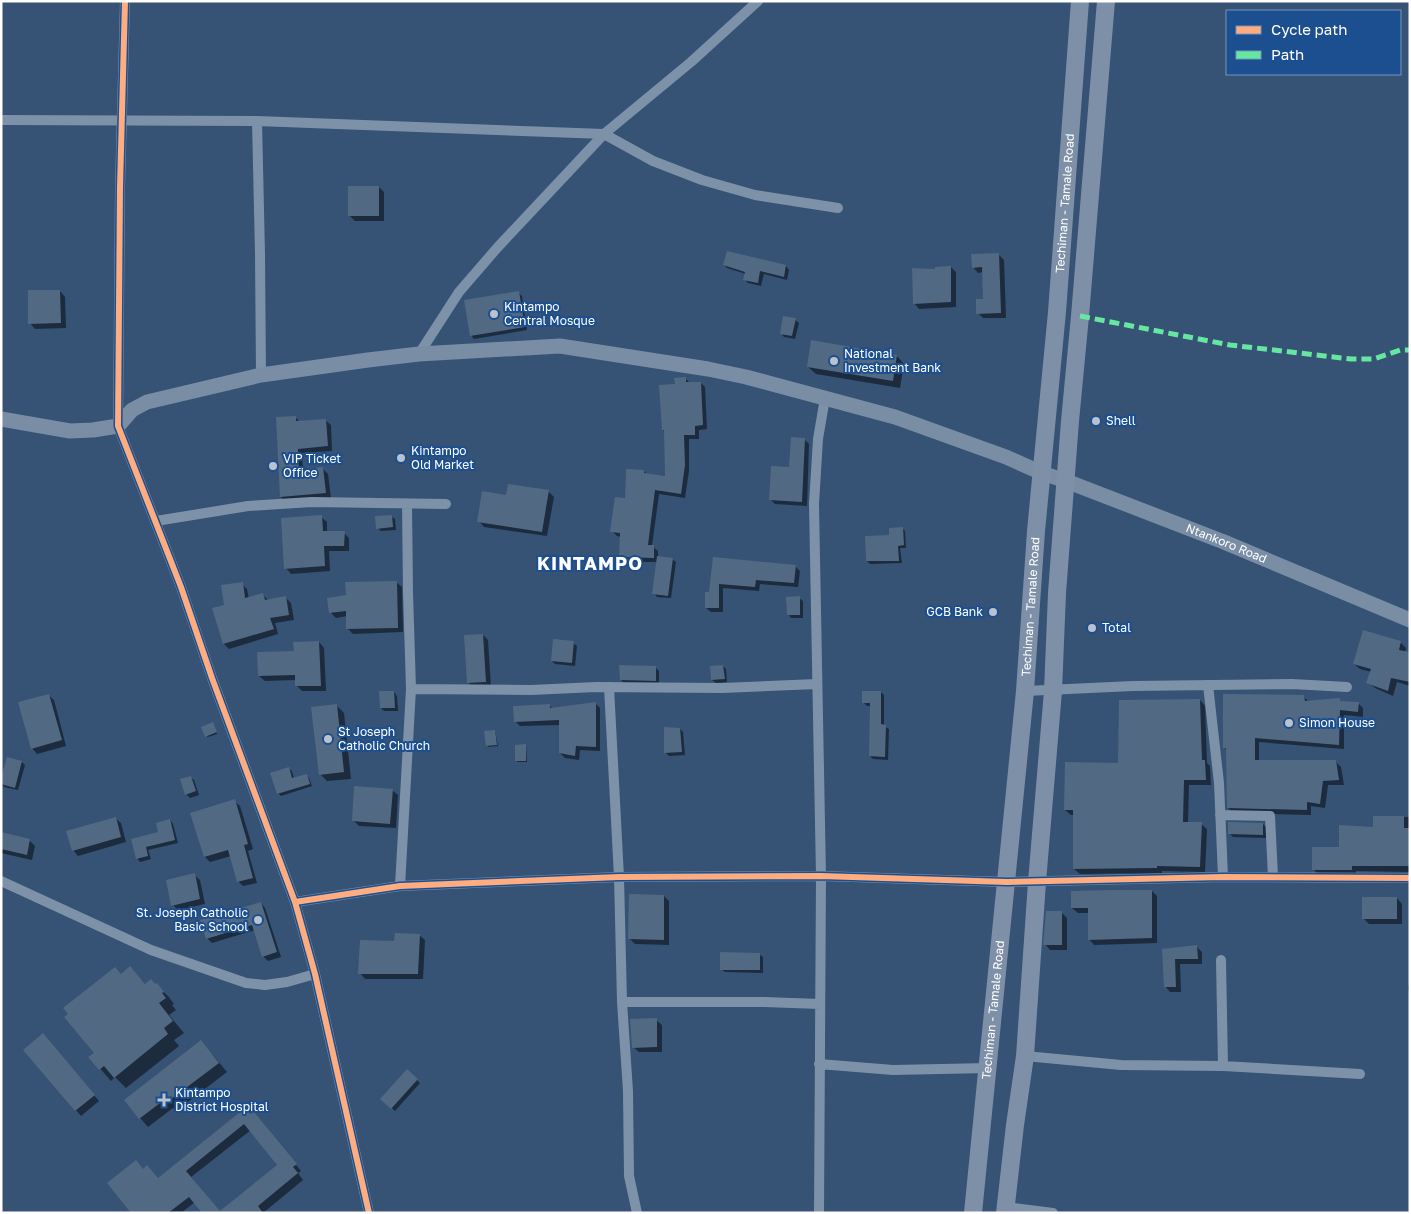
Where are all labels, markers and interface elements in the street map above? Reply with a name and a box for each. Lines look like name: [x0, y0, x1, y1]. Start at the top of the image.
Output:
legend: [1226, 10, 1401, 75]
text: Cycle path: [1271, 20, 1347, 38]
text: Path: [1271, 45, 1304, 63]
street label: Techiman - Tamale Road: [1052, 133, 1077, 273]
place label: Kintampo Central Mosque: [504, 299, 595, 328]
marker: Kintampo Central Mosque: [488, 308, 500, 320]
place label: National Investment Bank: [844, 346, 941, 375]
marker: National Investment Bank: [828, 355, 840, 367]
place label: Shell: [1106, 413, 1136, 428]
marker: Shell: [1090, 415, 1102, 427]
place label: Kintampo Old Market: [411, 443, 474, 472]
place label: VIP Ticket Office: [283, 451, 341, 480]
marker: Kintampo Old Market: [395, 452, 407, 464]
marker: VIP Ticket Office: [267, 460, 279, 472]
street label: Ntankoro Road: [1184, 520, 1269, 566]
street label: Techiman - Tamale Road: [1018, 537, 1043, 677]
district label: KINTAMPO: [537, 552, 643, 574]
place label: GCB Bank: [926, 604, 983, 619]
marker: GCB Bank: [987, 606, 999, 618]
place label: Total: [1102, 620, 1131, 635]
marker: Total: [1086, 622, 1098, 634]
place label: Simon House: [1299, 715, 1375, 730]
marker: Simon House: [1283, 717, 1295, 729]
place label: St Joseph Catholic Church: [338, 724, 430, 753]
marker: St Joseph Catholic Church: [322, 733, 334, 745]
place label: St. Joseph Catholic Basic School: [136, 905, 248, 934]
marker: St. Joseph Catholic Basic School: [252, 914, 264, 926]
street label: Techiman - Tamale Road: [978, 940, 1007, 1080]
place label: Kintampo District Hospital: [175, 1085, 269, 1114]
marker: Kintampo District Hospital: [157, 1093, 171, 1107]

